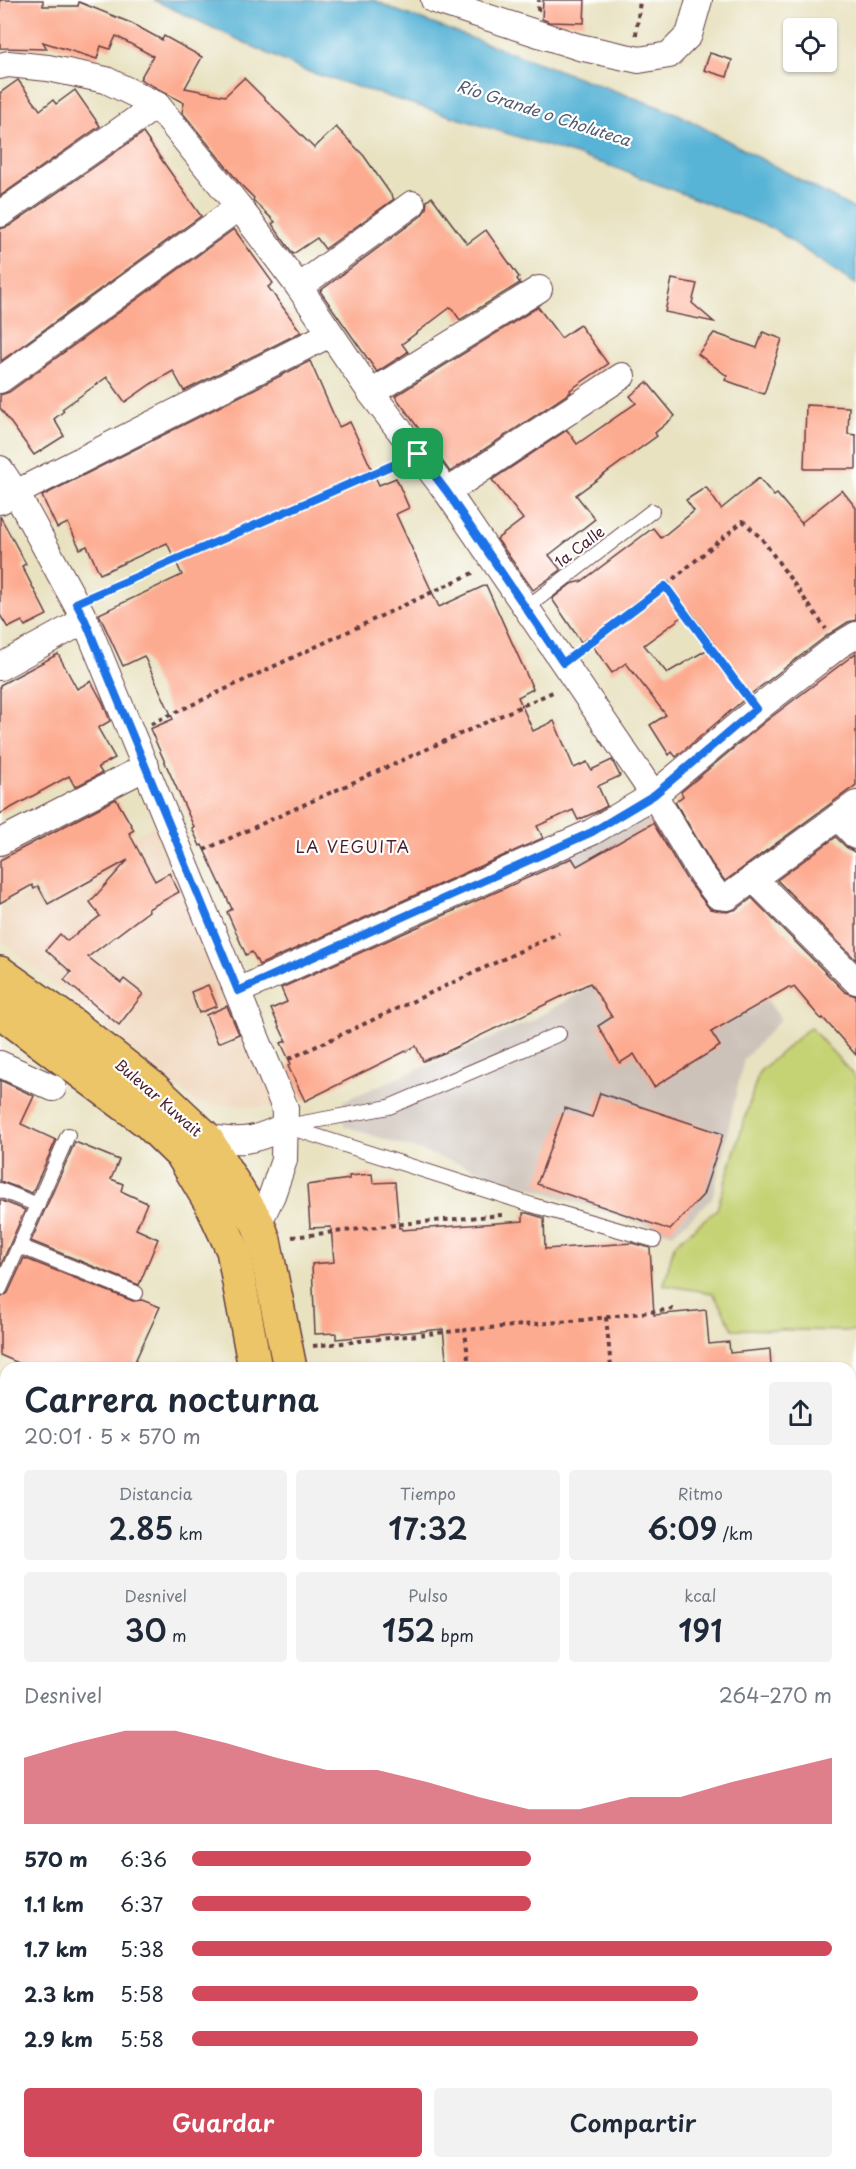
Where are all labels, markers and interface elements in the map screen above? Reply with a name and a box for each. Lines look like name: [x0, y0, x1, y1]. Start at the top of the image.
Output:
map controls: [783, 18, 837, 72]
button: locate: [783, 18, 837, 72]
water label: Río Grande o Choluteca: [454, 73, 635, 152]
pin: [392, 428, 443, 479]
icon: arrive: [401, 437, 434, 470]
street label: 1a Calle: [549, 520, 609, 572]
district label: LA VEGUITA: [296, 834, 410, 858]
street label: Bulevar Kuwait: [110, 1053, 208, 1141]
text: Carrera nocturna: [24, 1373, 319, 1423]
button: share: [769, 1382, 832, 1445]
text: 20:01 · 5 × 570 m: [24, 1421, 201, 1451]
text: Distancia: [119, 1481, 193, 1505]
text: Tiempo: [400, 1481, 456, 1505]
text: Ritmo: [678, 1481, 723, 1505]
text: 2.85: [109, 1505, 173, 1550]
text: 17:32: [388, 1505, 468, 1550]
text: 6:09: [648, 1505, 717, 1550]
text: km: [173, 1521, 203, 1545]
text: /km: [717, 1521, 753, 1545]
text: Desnivel: [124, 1583, 187, 1607]
text: Pulso: [408, 1583, 448, 1607]
text: kcal: [684, 1583, 716, 1607]
text: 30: [125, 1607, 167, 1652]
text: 152: [382, 1607, 436, 1652]
text: 191: [678, 1607, 722, 1652]
text: m: [167, 1623, 186, 1647]
text: bpm: [436, 1623, 474, 1647]
text: Desnivel: [24, 1680, 102, 1710]
text: 264–270 m: [719, 1680, 832, 1710]
text: 570 m: [24, 1844, 88, 1874]
text: 6:36: [120, 1844, 167, 1874]
text: 1.1 km: [24, 1889, 84, 1919]
text: 6:37: [120, 1889, 163, 1919]
text: 1.7 km: [24, 1934, 87, 1964]
text: 5:38: [120, 1934, 164, 1964]
text: 2.3 km: [24, 1979, 94, 2009]
text: 5:58: [120, 1979, 164, 2009]
text: 2.9 km: [24, 2024, 93, 2054]
text: 5:58: [120, 2024, 164, 2054]
button: Guardar: [24, 2088, 422, 2157]
button: Compartir: [434, 2088, 832, 2157]

